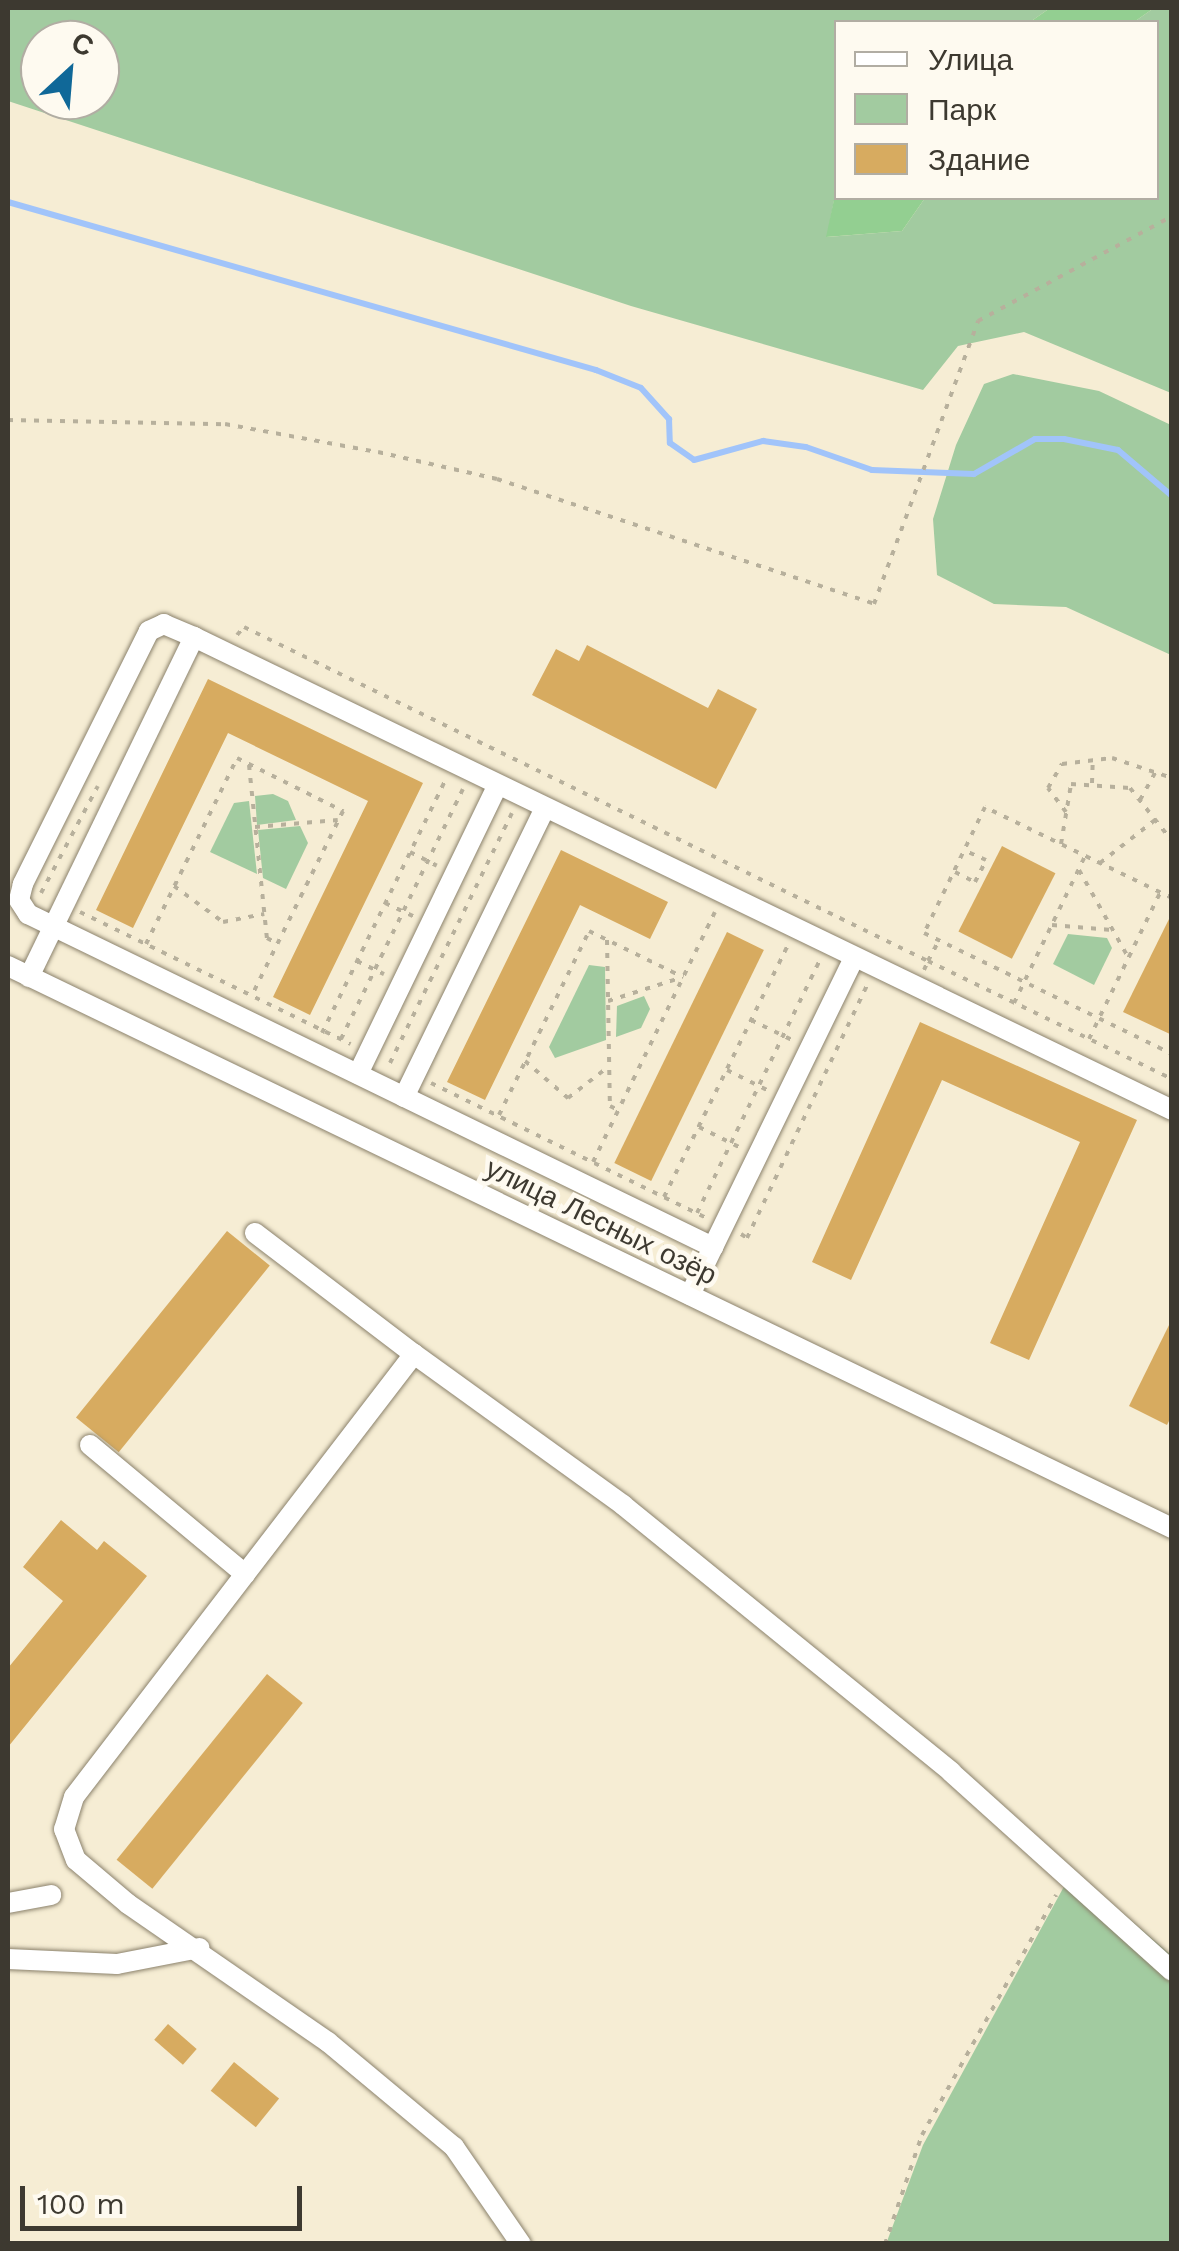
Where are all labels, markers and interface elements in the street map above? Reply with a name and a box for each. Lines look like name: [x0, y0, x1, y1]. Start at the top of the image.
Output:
north arrow: [20, 20, 120, 120]
legend: [834, 20, 1159, 200]
text: С: [66, 25, 99, 64]
text: Улица: [928, 42, 1013, 77]
text: Парк: [928, 92, 996, 127]
text: Здание: [928, 142, 1030, 177]
street label: улица Лесных озёр: [480, 1151, 722, 1293]
scale bar: [25, 2166, 308, 2228]
text: 100 m: [37, 2186, 125, 2221]

